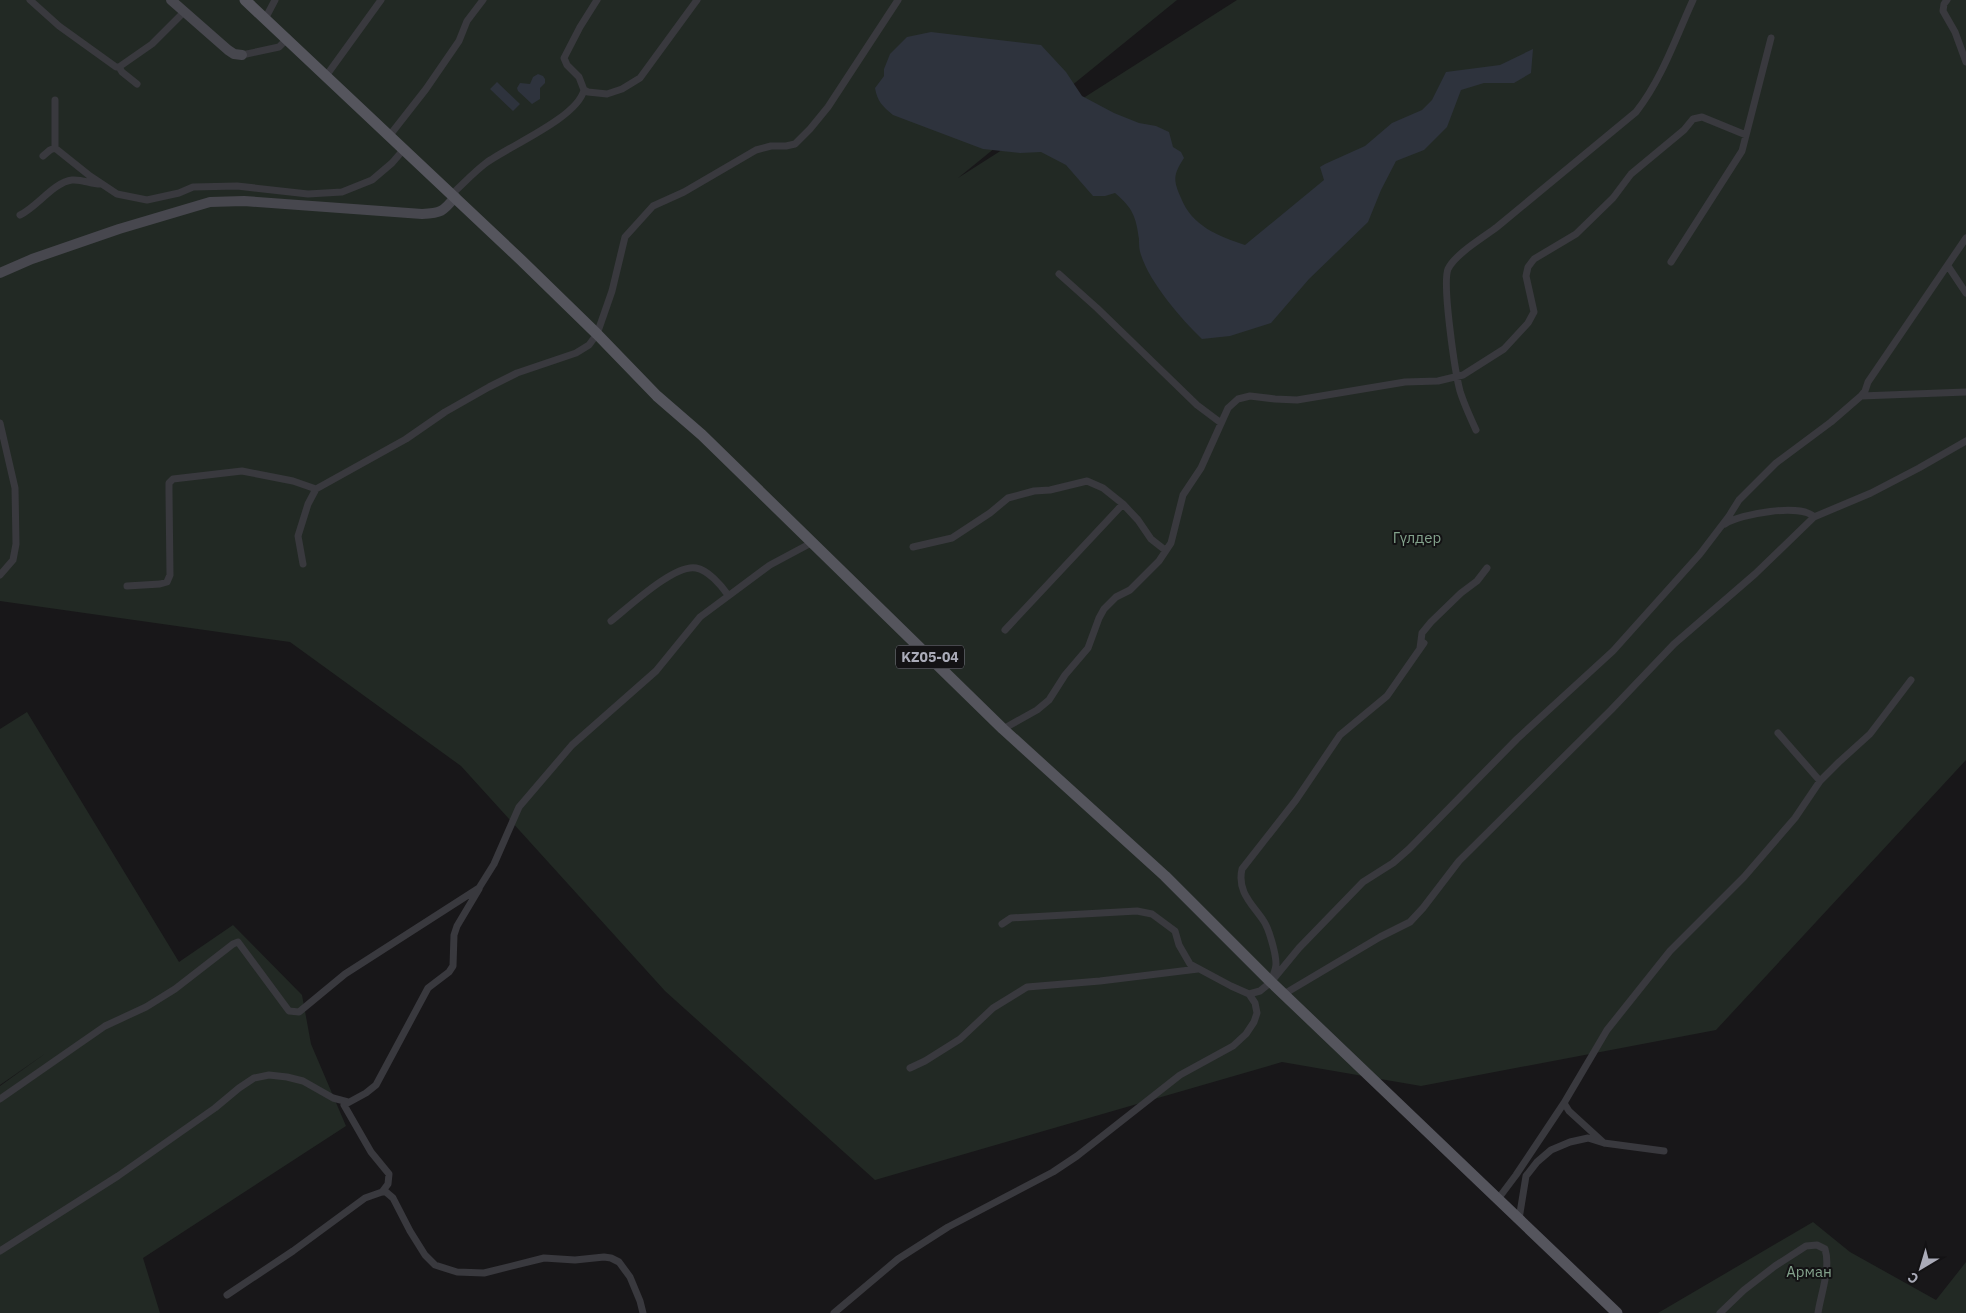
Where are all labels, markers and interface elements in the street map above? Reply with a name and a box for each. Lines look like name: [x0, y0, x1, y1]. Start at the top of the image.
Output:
park label: Гүлдер: [1393, 528, 1441, 547]
road number: KZ05-04: [896, 646, 964, 669]
north arrow: [1896, 1243, 1946, 1293]
park label: Арман: [1786, 1262, 1832, 1281]
text: С: [1904, 1268, 1922, 1288]

